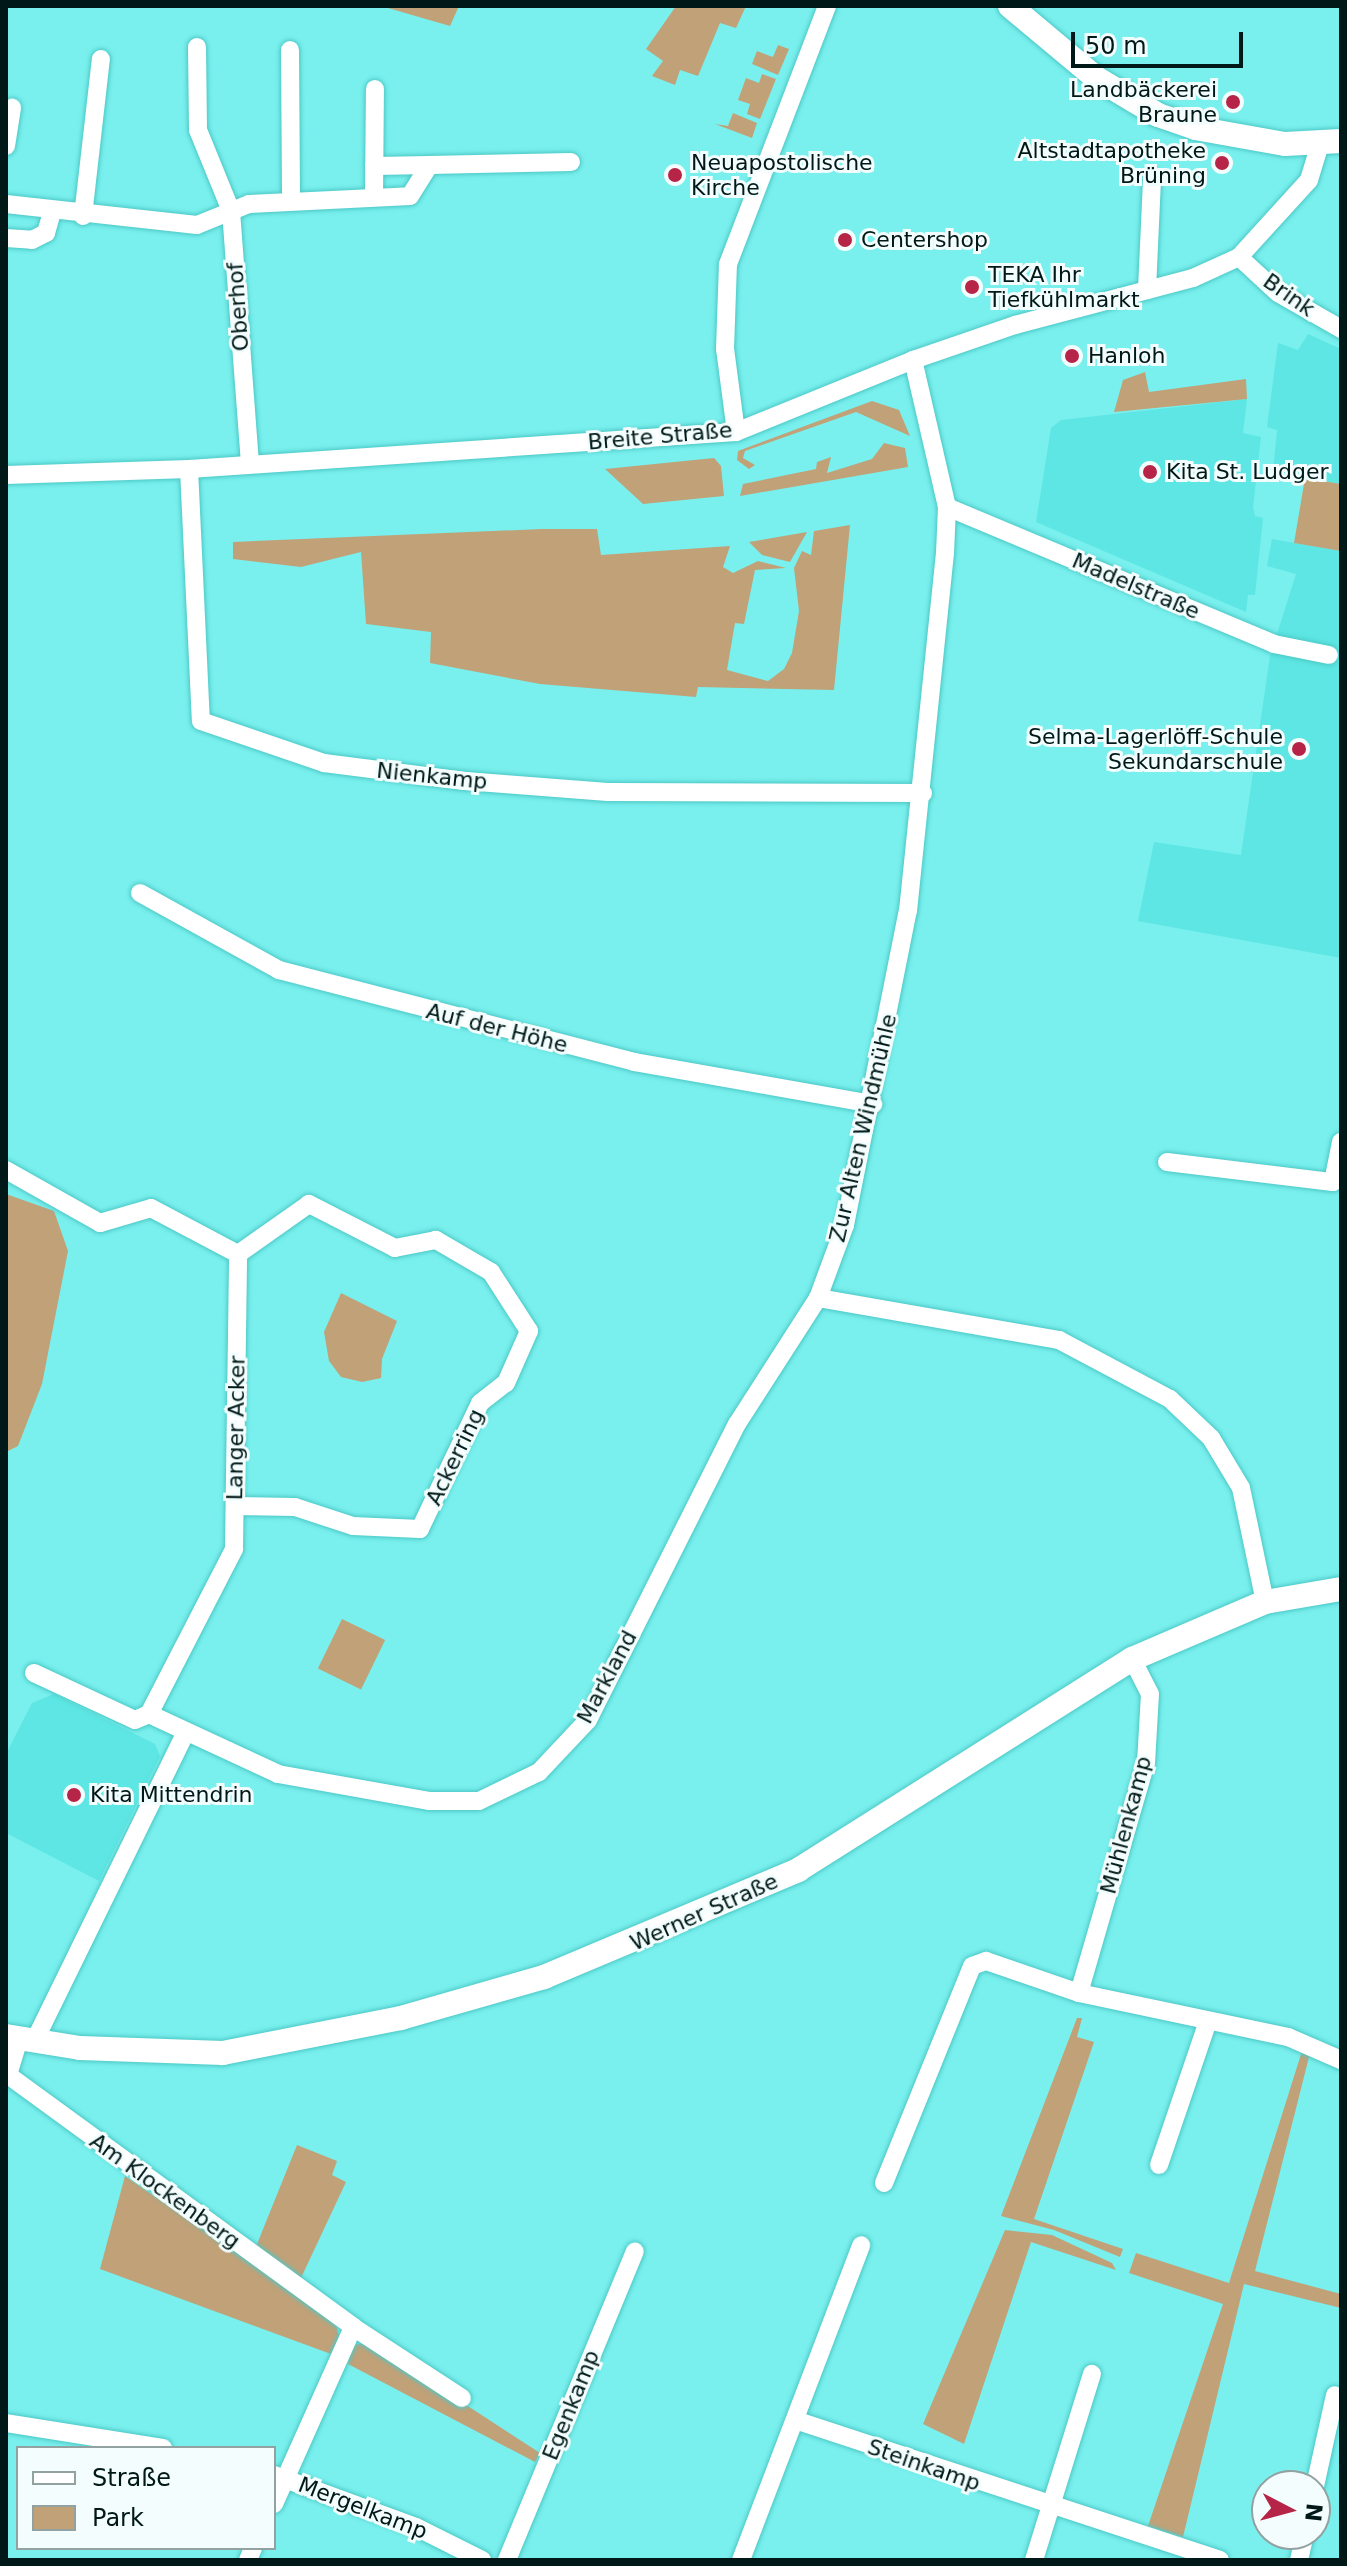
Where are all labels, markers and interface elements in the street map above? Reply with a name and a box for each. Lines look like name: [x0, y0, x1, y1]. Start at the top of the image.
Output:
scale bar: [1075, 16, 1247, 66]
text: 50 m: [1085, 32, 1147, 60]
place label: Landbäckerei Braune: [1070, 76, 1217, 128]
marker: Landbäckerei Braune: [1224, 93, 1242, 111]
place label: Altstadtapotheke Brüning: [1018, 137, 1206, 188]
place label: Neuapostolische Kirche: [691, 149, 873, 200]
marker: Altstadtapotheke Brüning: [1213, 154, 1231, 172]
marker: Neuapostolische Kirche: [666, 166, 684, 184]
place label: Centershop: [861, 227, 988, 253]
marker: Centershop: [836, 231, 854, 249]
place label: TEKA Ihr Tiefkühlmarkt: [988, 261, 1140, 312]
street label: Oberhof: [222, 262, 254, 352]
street label: Brink: [1258, 268, 1320, 322]
marker: TEKA Ihr Tiefkühlmarkt: [963, 278, 981, 296]
place label: Hanloh: [1088, 343, 1165, 369]
marker: Hanloh: [1063, 347, 1081, 365]
street label: Breite Straße: [587, 417, 733, 455]
place label: Kita St. Ludger: [1166, 459, 1329, 485]
marker: Kita St. Ludger: [1141, 463, 1159, 481]
street label: Madelstraße: [1068, 547, 1204, 625]
place label: Selma-Lagerlöff-Schule Sekundarschule: [1028, 723, 1283, 774]
marker: Selma-Lagerlöff-Schule Sekundarschule: [1290, 740, 1308, 758]
street label: Nienkamp: [375, 757, 489, 795]
street label: Auf der Höhe: [424, 998, 570, 1058]
street label: Zur Alten Windmühle: [824, 1011, 902, 1245]
street label: Langer Acker: [222, 1356, 250, 1500]
street label: Ackerring: [420, 1404, 490, 1510]
street label: Markland: [571, 1626, 643, 1728]
street label: Mühlenkamp: [1095, 1753, 1157, 1897]
place label: Kita Mittendrin: [90, 1782, 253, 1808]
marker: Kita Mittendrin: [65, 1786, 83, 1804]
street label: Werner Straße: [626, 1868, 782, 1956]
street label: Am Klockenberg: [85, 2128, 245, 2254]
street label: Egenkamp: [537, 2346, 605, 2464]
street label: Steinkamp: [864, 2433, 984, 2497]
legend: [16, 2446, 276, 2550]
text: Straße: [92, 2464, 171, 2492]
north arrow: [1251, 2470, 1331, 2550]
street label: Mergelkamp: [295, 2471, 431, 2545]
text: N: [1300, 2502, 1327, 2523]
text: Park: [92, 2504, 144, 2532]

